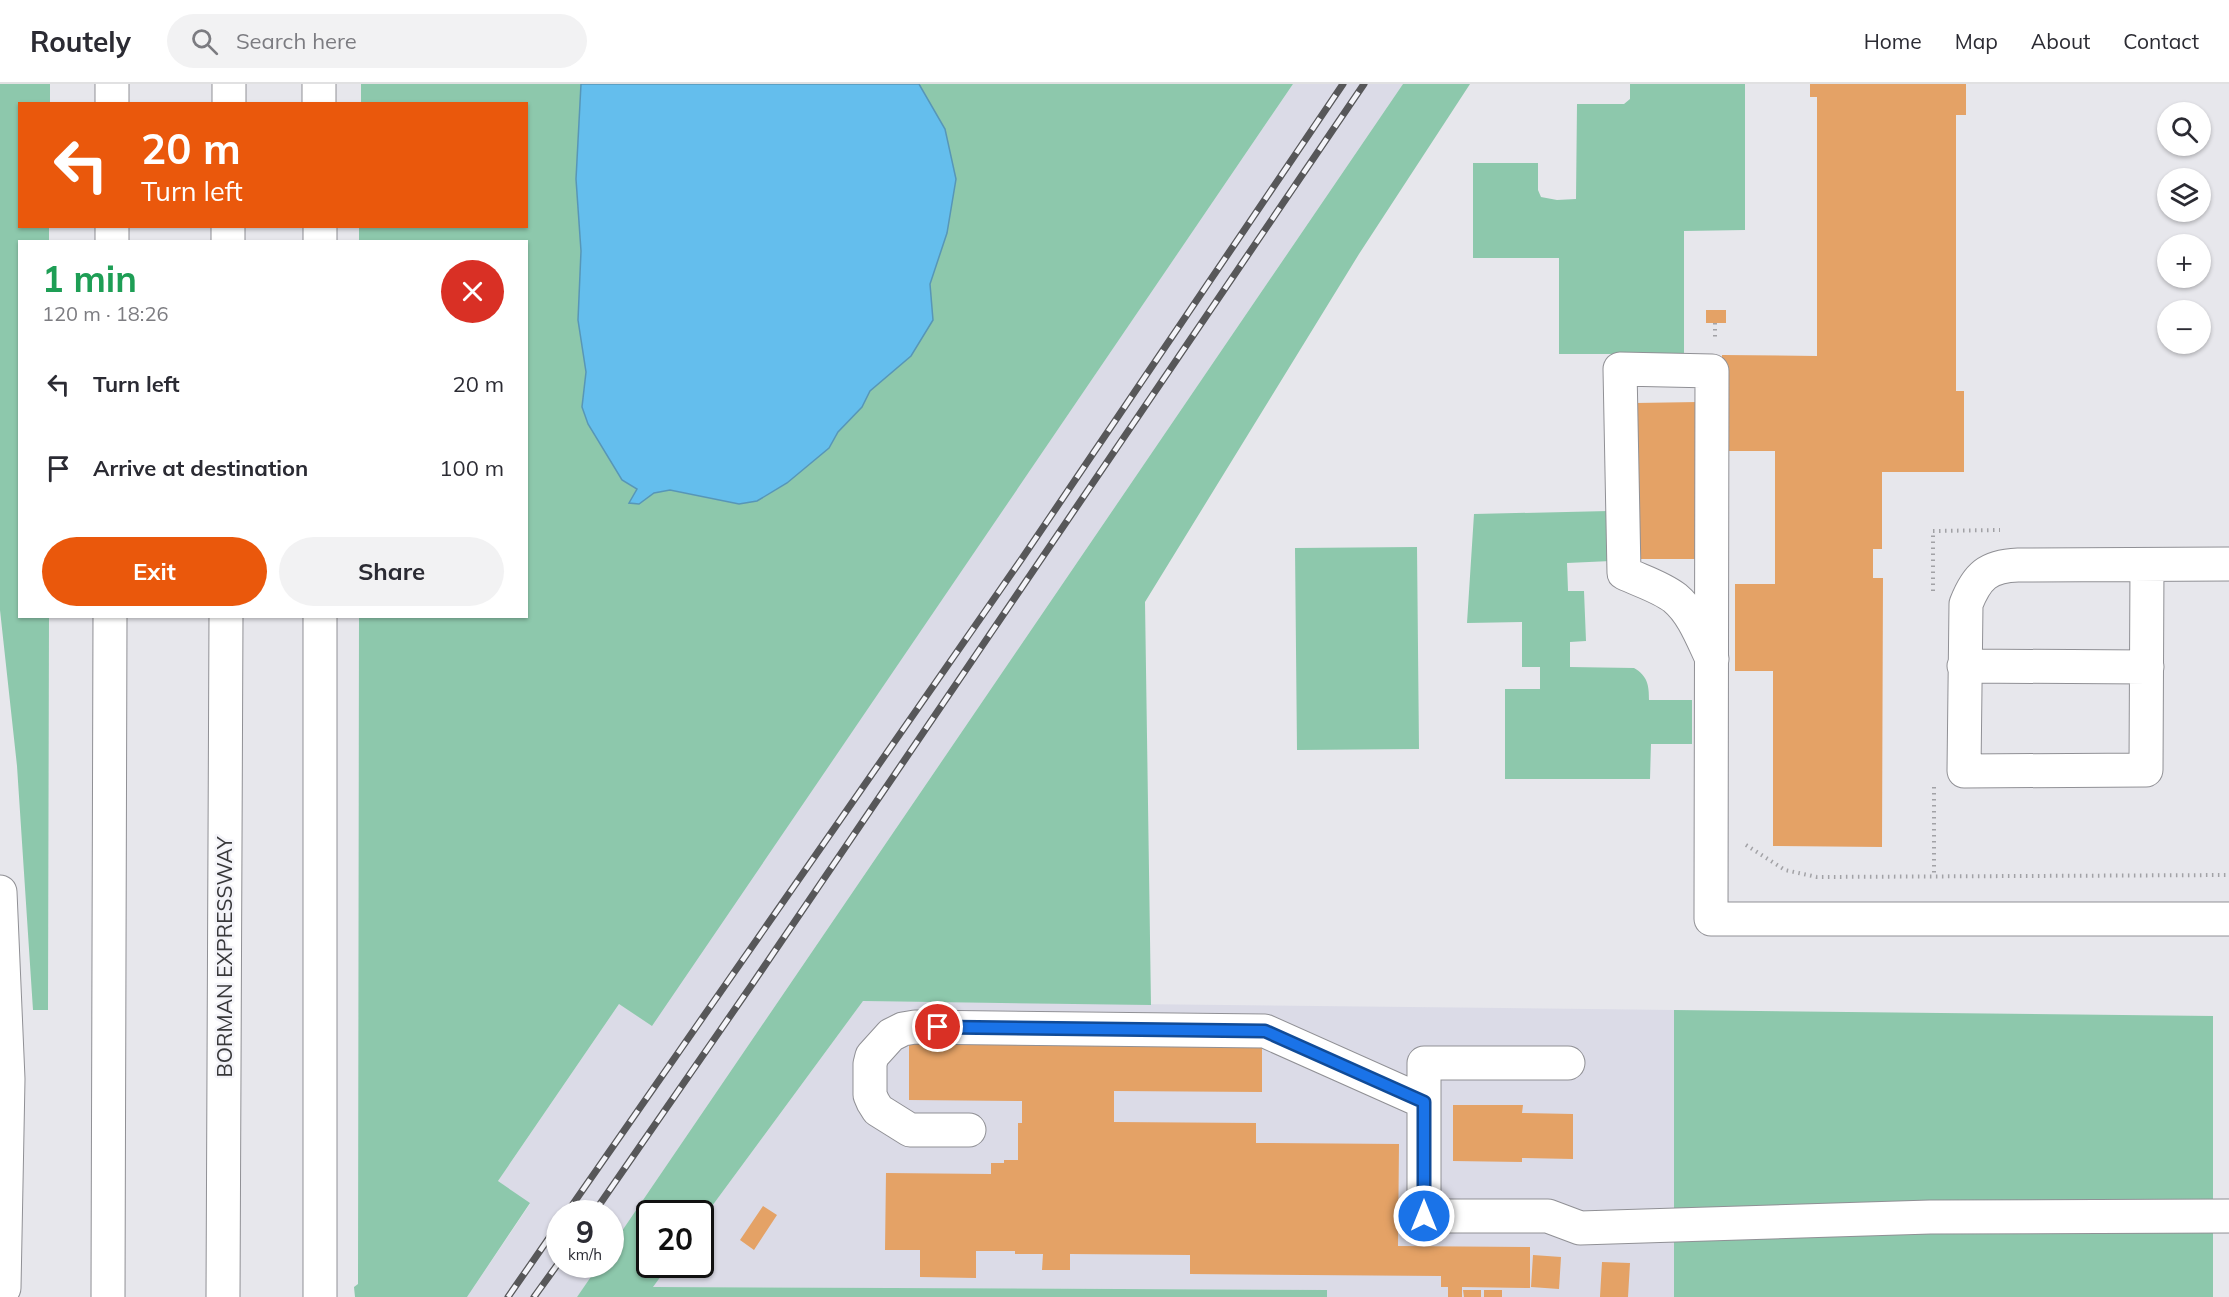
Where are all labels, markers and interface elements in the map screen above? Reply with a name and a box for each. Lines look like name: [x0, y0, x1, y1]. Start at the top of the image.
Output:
search box: [167, 14, 587, 68]
text: Routely: [30, 24, 131, 59]
icon: search: [188, 25, 221, 58]
text: Search here: [236, 27, 357, 55]
text: Home: [1864, 28, 1922, 54]
text: Map: [1955, 28, 1998, 54]
text: About: [2031, 28, 2090, 54]
text: Contact: [2123, 28, 2199, 54]
map controls: [2157, 102, 2211, 354]
button: search: [2157, 102, 2211, 156]
text: 20 m: [141, 122, 241, 175]
icon: left: [42, 126, 120, 204]
button: layers: [2157, 168, 2211, 222]
text: Turn left: [141, 174, 243, 208]
button: +: [2157, 234, 2211, 288]
text: 1 min: [42, 256, 137, 301]
button: close: [441, 260, 504, 323]
button: −: [2157, 300, 2211, 354]
text: 120 m · 18:26: [42, 301, 168, 326]
icon: left: [42, 368, 75, 401]
text: Turn left: [93, 370, 180, 398]
text: 20 m: [453, 370, 504, 398]
icon: arrive: [42, 452, 75, 485]
text: Arrive at destination: [93, 454, 308, 482]
text: 100 m: [439, 454, 504, 482]
button: Exit: [42, 537, 267, 606]
button: Share: [279, 537, 504, 606]
street label: BORMAN EXPRESSWAY: [211, 836, 237, 1077]
pin: [912, 1001, 963, 1052]
icon: arrive: [921, 1010, 954, 1043]
position arrow: [1392, 1184, 1456, 1248]
speed limit sign: 20: [636, 1200, 714, 1278]
text: 9: [576, 1213, 594, 1251]
text: km/h: [568, 1245, 602, 1264]

